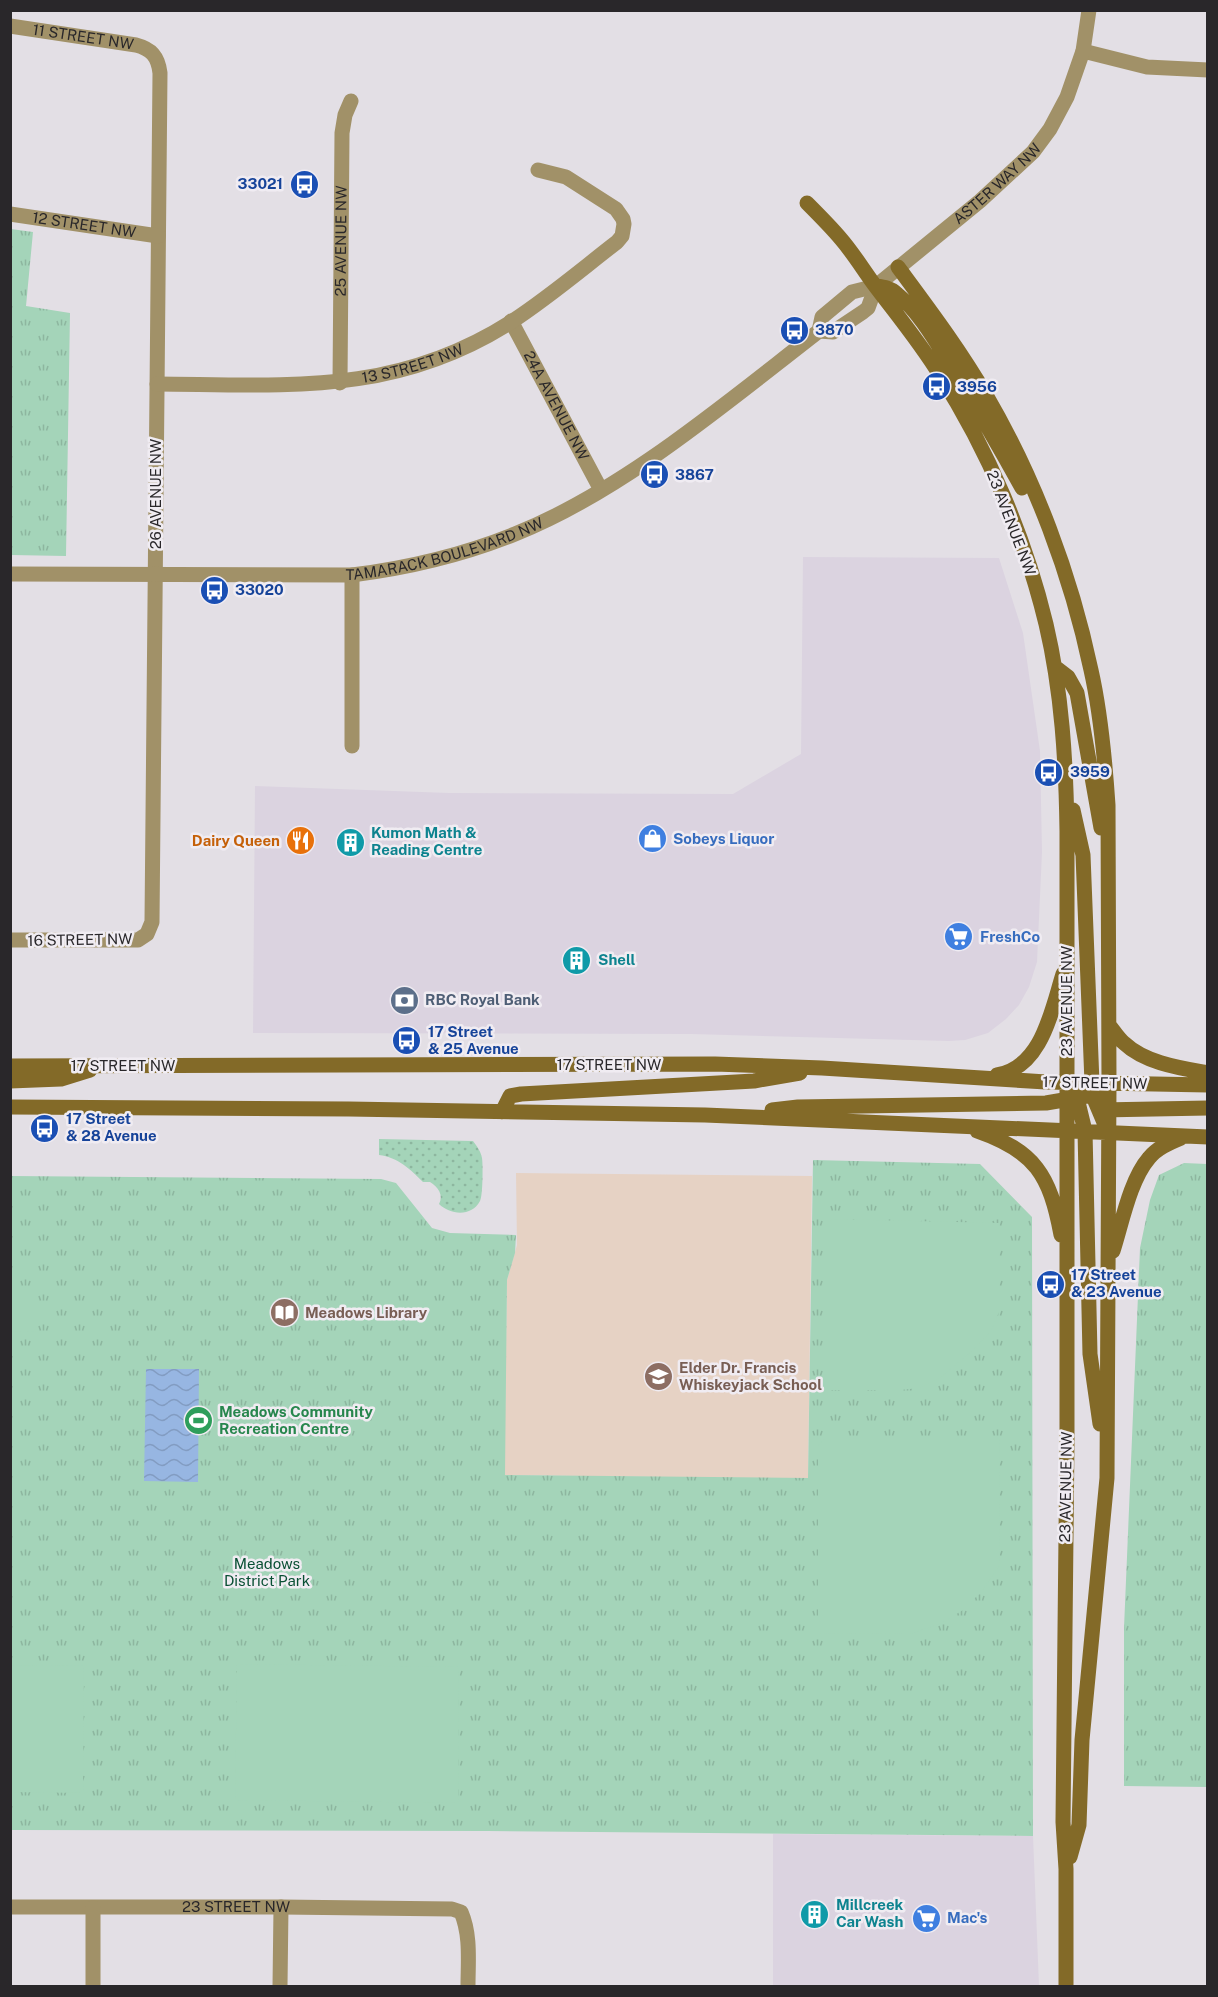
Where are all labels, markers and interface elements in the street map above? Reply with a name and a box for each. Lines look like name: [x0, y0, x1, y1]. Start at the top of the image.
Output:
street label: 11 STREET NW: [32, 21, 135, 53]
street label: ASTER WAY NW: [950, 140, 1044, 227]
bus stop icon: 33021: [288, 168, 320, 200]
place label: 33021: [238, 175, 283, 192]
street label: 25 AVENUE NW: [332, 185, 350, 297]
street label: 12 STREET NW: [31, 208, 137, 241]
bus stop icon: 3870: [778, 314, 810, 346]
place label: 3870: [815, 321, 854, 338]
street label: 13 STREET NW: [361, 340, 466, 386]
street label: 24A AVENUE NW: [521, 348, 593, 463]
bus stop icon: 3956: [920, 371, 952, 403]
place label: 3956: [957, 378, 997, 395]
street label: 26 AVENUE NW: [147, 439, 164, 549]
bus stop icon: 3867: [638, 459, 670, 491]
place label: 3867: [675, 466, 714, 483]
street label: 23 AVENUE NW: [984, 468, 1039, 578]
street label: TAMARACK BOULEVARD NW: [345, 514, 546, 583]
bus stop icon: 33020: [198, 574, 230, 606]
place label: 33020: [235, 581, 284, 598]
bus stop icon: 3959: [1033, 756, 1065, 788]
place label: 3959: [1070, 763, 1110, 780]
shop icon: Sobeys Liquor: [636, 823, 668, 855]
place label: Kumon Math & Reading Centre: [371, 824, 482, 858]
restaurant icon: Dairy Queen: [285, 825, 317, 857]
building icon: Kumon Math & Reading Centre: [334, 826, 366, 858]
place label: Sobeys Liquor: [673, 830, 774, 847]
place label: Dairy Queen: [192, 832, 280, 849]
supermarket icon: FreshCo: [943, 921, 975, 953]
place label: FreshCo: [980, 928, 1041, 945]
street label: 16 STREET NW: [27, 930, 133, 949]
building icon: Shell: [561, 944, 593, 976]
street label: 23 AVENUE NW: [1058, 946, 1075, 1056]
place label: Shell: [598, 951, 636, 968]
bank icon: RBC Royal Bank: [388, 984, 420, 1016]
place label: RBC Royal Bank: [425, 991, 540, 1008]
place label: 17 Street & 25 Avenue: [428, 1023, 519, 1057]
bus stop icon: 17 Street & 25 Avenue: [391, 1025, 423, 1057]
street label: 17 STREET NW: [557, 1056, 661, 1073]
street label: 17 STREET NW: [71, 1057, 175, 1074]
street label: 17 STREET NW: [1042, 1073, 1148, 1092]
place label: 17 Street & 28 Avenue: [66, 1110, 157, 1144]
bus stop icon: 17 Street & 28 Avenue: [29, 1112, 61, 1144]
place label: 17 Street & 23 Avenue: [1071, 1266, 1162, 1300]
bus stop icon: 17 Street & 23 Avenue: [1034, 1268, 1066, 1300]
library icon: Meadows Library: [268, 1297, 300, 1329]
place label: Meadows Library: [305, 1304, 428, 1321]
place label: Elder Dr. Francis Whiskeyjack School: [679, 1359, 822, 1393]
school or university icon: Elder Dr. Francis Whiskeyjack School: [642, 1361, 674, 1393]
place label: Meadows Community Recreation Centre: [219, 1403, 373, 1437]
sports icon: Meadows Community Recreation Centre: [182, 1405, 214, 1437]
street label: 23 AVENUE NW: [1056, 1431, 1075, 1543]
park label: Meadows District Park: [224, 1555, 310, 1589]
place label: Millcreek Car Wash: [836, 1896, 904, 1930]
street label: 23 STREET NW: [182, 1898, 290, 1915]
building icon: Millcreek Car Wash: [799, 1898, 831, 1930]
supermarket icon: Mac's: [910, 1902, 942, 1934]
place label: Mac's: [947, 1909, 988, 1926]

